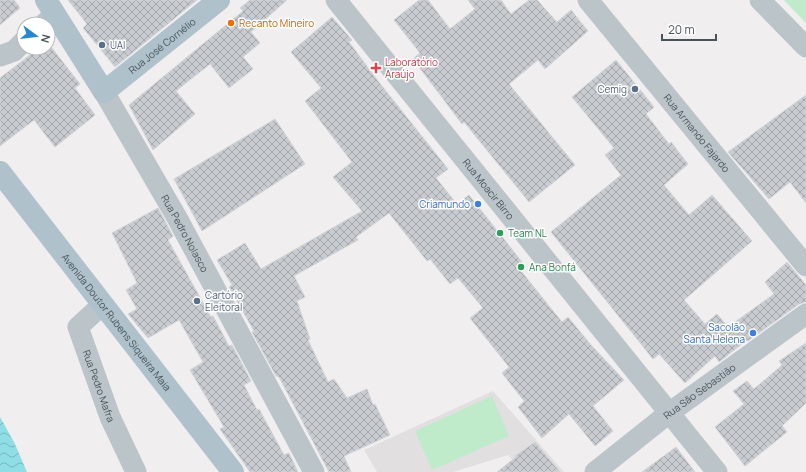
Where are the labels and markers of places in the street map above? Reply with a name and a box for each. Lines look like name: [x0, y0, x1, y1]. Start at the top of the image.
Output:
place label: Recanto Mineiro: [239, 16, 314, 30]
marker: Recanto Mineiro: [226, 18, 236, 28]
place label: UAI: [110, 38, 125, 52]
marker: UAI: [97, 40, 107, 50]
place label: Laboratório Araújo: [385, 55, 438, 81]
marker: Laboratório Araújo: [370, 62, 382, 74]
place label: Cemig: [597, 82, 627, 96]
marker: Cemig: [630, 84, 640, 94]
place label: Criamundo: [419, 197, 470, 211]
marker: Criamundo: [473, 199, 483, 209]
place label: Team NL: [508, 226, 547, 240]
marker: Team NL: [495, 228, 505, 238]
place label: Ana Bonfá: [529, 260, 576, 274]
marker: Ana Bonfá: [516, 262, 526, 272]
place label: Cartório Eleitoral: [205, 288, 243, 314]
marker: Cartório Eleitoral: [192, 296, 202, 306]
place label: Sacolão Santa Helena: [684, 320, 745, 346]
marker: Sacolão Santa Helena: [748, 328, 758, 338]

